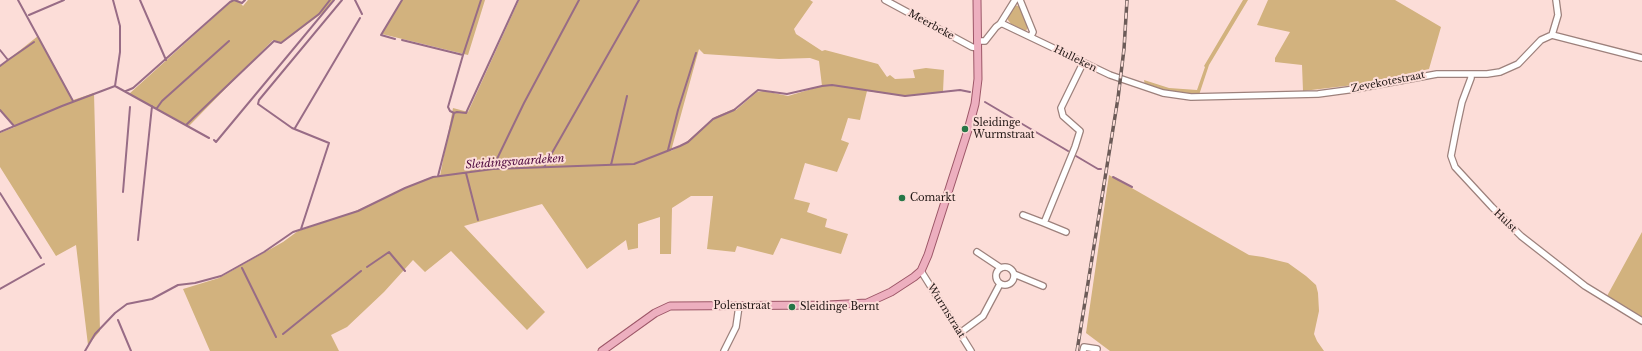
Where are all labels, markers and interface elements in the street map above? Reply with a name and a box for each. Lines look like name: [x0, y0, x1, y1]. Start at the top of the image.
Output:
street label: Meerbeke: [906, 7, 956, 43]
street label: Hulleken: [1052, 43, 1098, 75]
street label: Zevekotestraat: [1350, 69, 1426, 95]
place label: Sleidinge Wurmstraat: [973, 117, 1035, 140]
marker: Sleidinge Wurmstraat: [960, 124, 970, 134]
water label: Sleidingsvaardeken: [465, 152, 565, 172]
place label: Comarkt: [910, 192, 956, 204]
marker: Comarkt: [897, 193, 907, 203]
street label: Hulst: [1491, 207, 1519, 235]
street label: Wurmstraat: [925, 282, 967, 340]
street label: Polenstraat: [714, 300, 770, 312]
place label: Sleidinge Bernt: [800, 301, 879, 313]
marker: Sleidinge Bernt: [787, 302, 797, 312]

